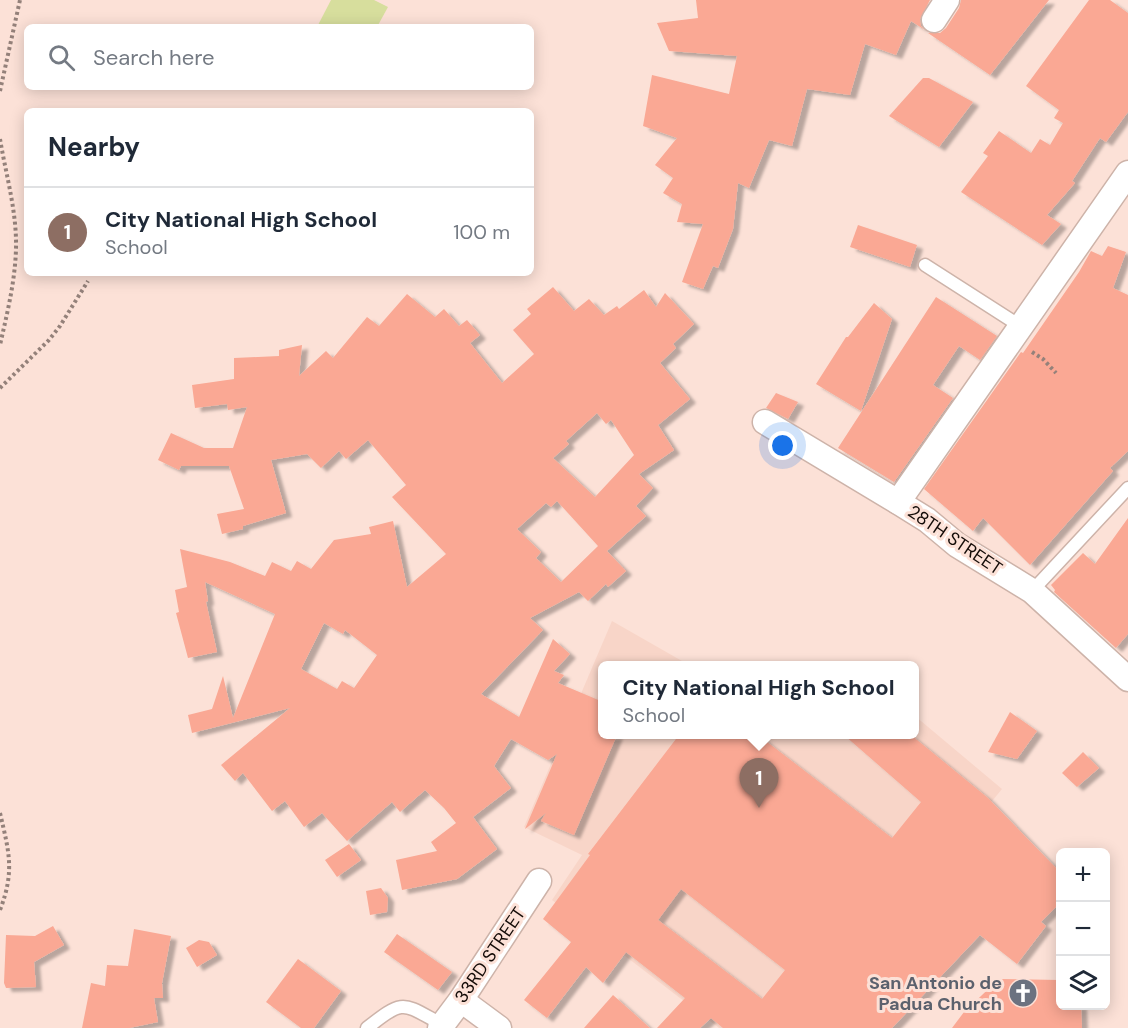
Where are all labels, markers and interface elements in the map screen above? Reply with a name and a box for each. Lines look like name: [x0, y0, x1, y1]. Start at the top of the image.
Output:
search box: [24, 24, 534, 90]
icon: search: [45, 41, 78, 74]
text: Search here: [93, 43, 214, 72]
text: Nearby: [48, 130, 140, 164]
text: City National High School: [105, 205, 377, 234]
text: 1: [64, 219, 71, 245]
text: 100 m: [453, 219, 510, 245]
text: School: [105, 234, 168, 260]
your location: [768, 431, 797, 460]
street label: 28TH STREET: [903, 500, 1007, 580]
popup: [598, 661, 919, 739]
text: City National High School: [622, 673, 895, 702]
text: School: [622, 702, 685, 728]
pin: 1: [740, 758, 778, 808]
map controls: [1056, 848, 1110, 1010]
button: +: [1056, 848, 1110, 902]
street label: 33RD STREET: [449, 902, 531, 1008]
button: −: [1056, 902, 1110, 956]
button: layers: [1056, 956, 1110, 1010]
place label: San Antonio de Padua Church: [869, 971, 1002, 1016]
church icon: San Antonio de Padua Church: [1007, 977, 1039, 1009]

